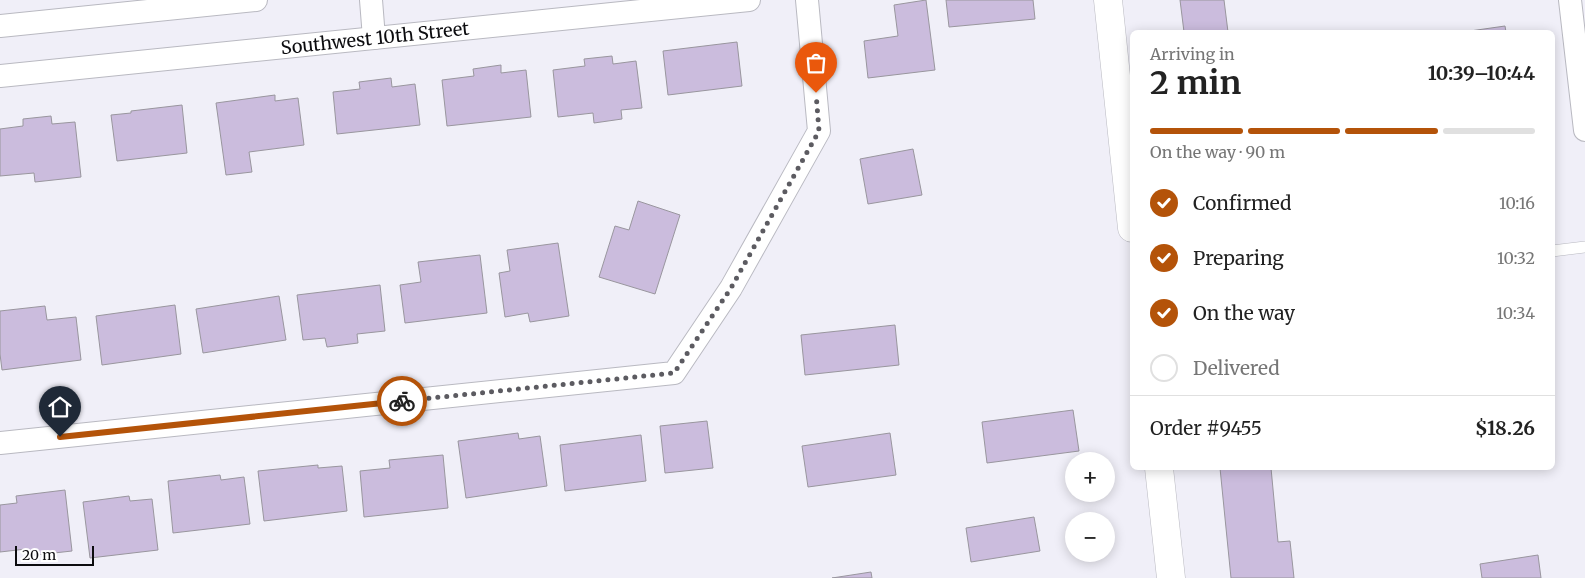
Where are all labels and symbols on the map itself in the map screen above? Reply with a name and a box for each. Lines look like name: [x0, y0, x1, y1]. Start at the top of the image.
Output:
street label: Southwest 10th Street: [280, 17, 470, 59]
pin: [795, 42, 837, 93]
courier: [377, 376, 427, 426]
pin: [39, 386, 81, 437]
scale bar: [15, 543, 94, 566]

